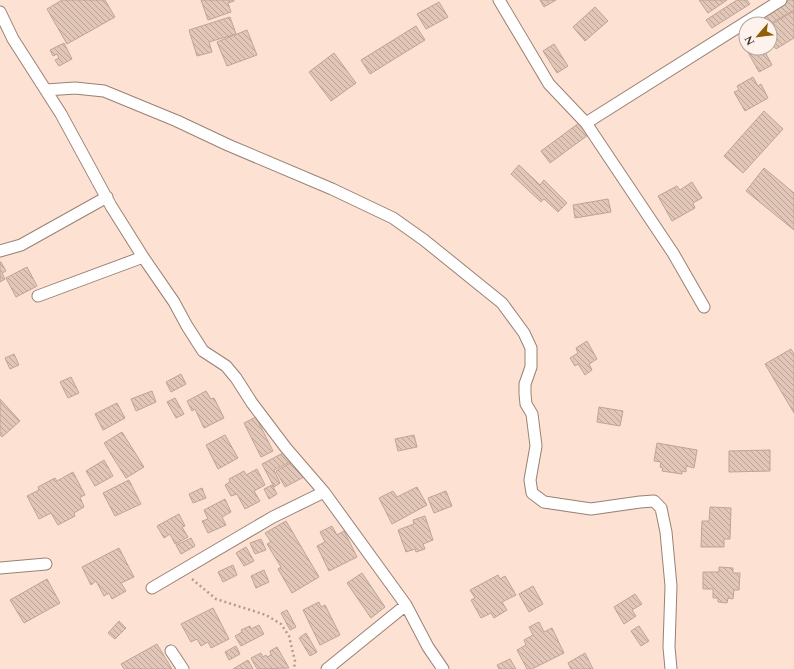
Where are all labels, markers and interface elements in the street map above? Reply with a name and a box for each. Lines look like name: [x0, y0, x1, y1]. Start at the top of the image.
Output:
north arrow: [738, 16, 778, 56]
text: N: [740, 32, 759, 48]

